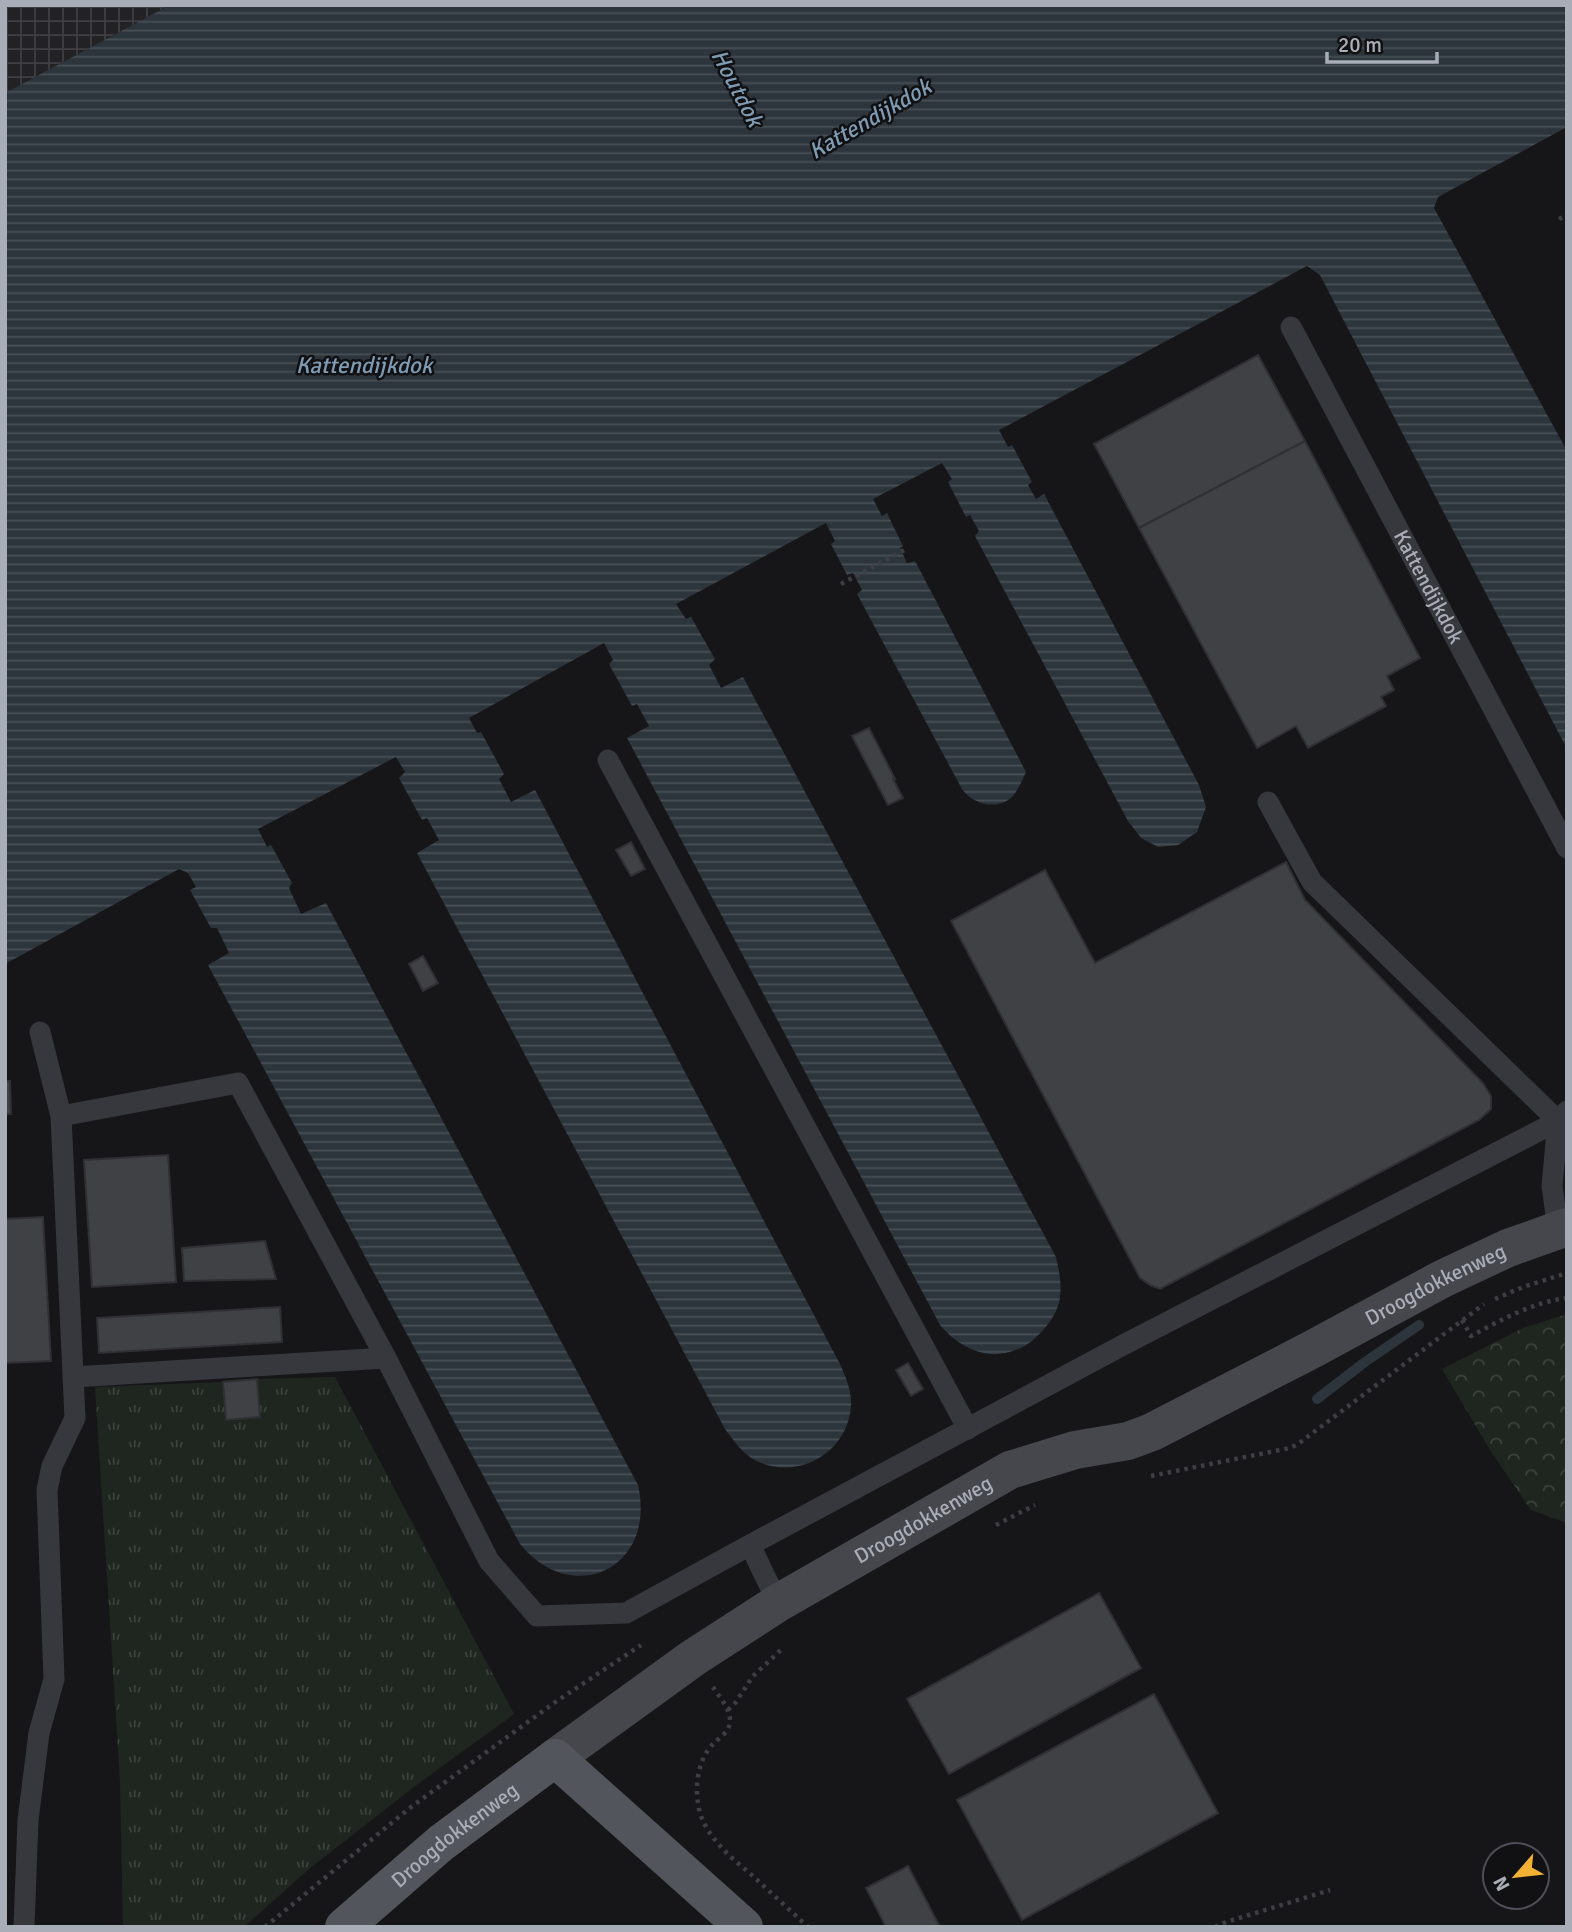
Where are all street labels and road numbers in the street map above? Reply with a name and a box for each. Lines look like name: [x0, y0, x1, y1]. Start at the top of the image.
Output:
street label: Kattendijkdok: [1388, 526, 1470, 648]
street label: Droogdokkenweg: [1360, 1238, 1510, 1331]
street label: Droogdokkenweg: [850, 1470, 997, 1570]
street label: Droogdokkenweg: [386, 1777, 523, 1893]

